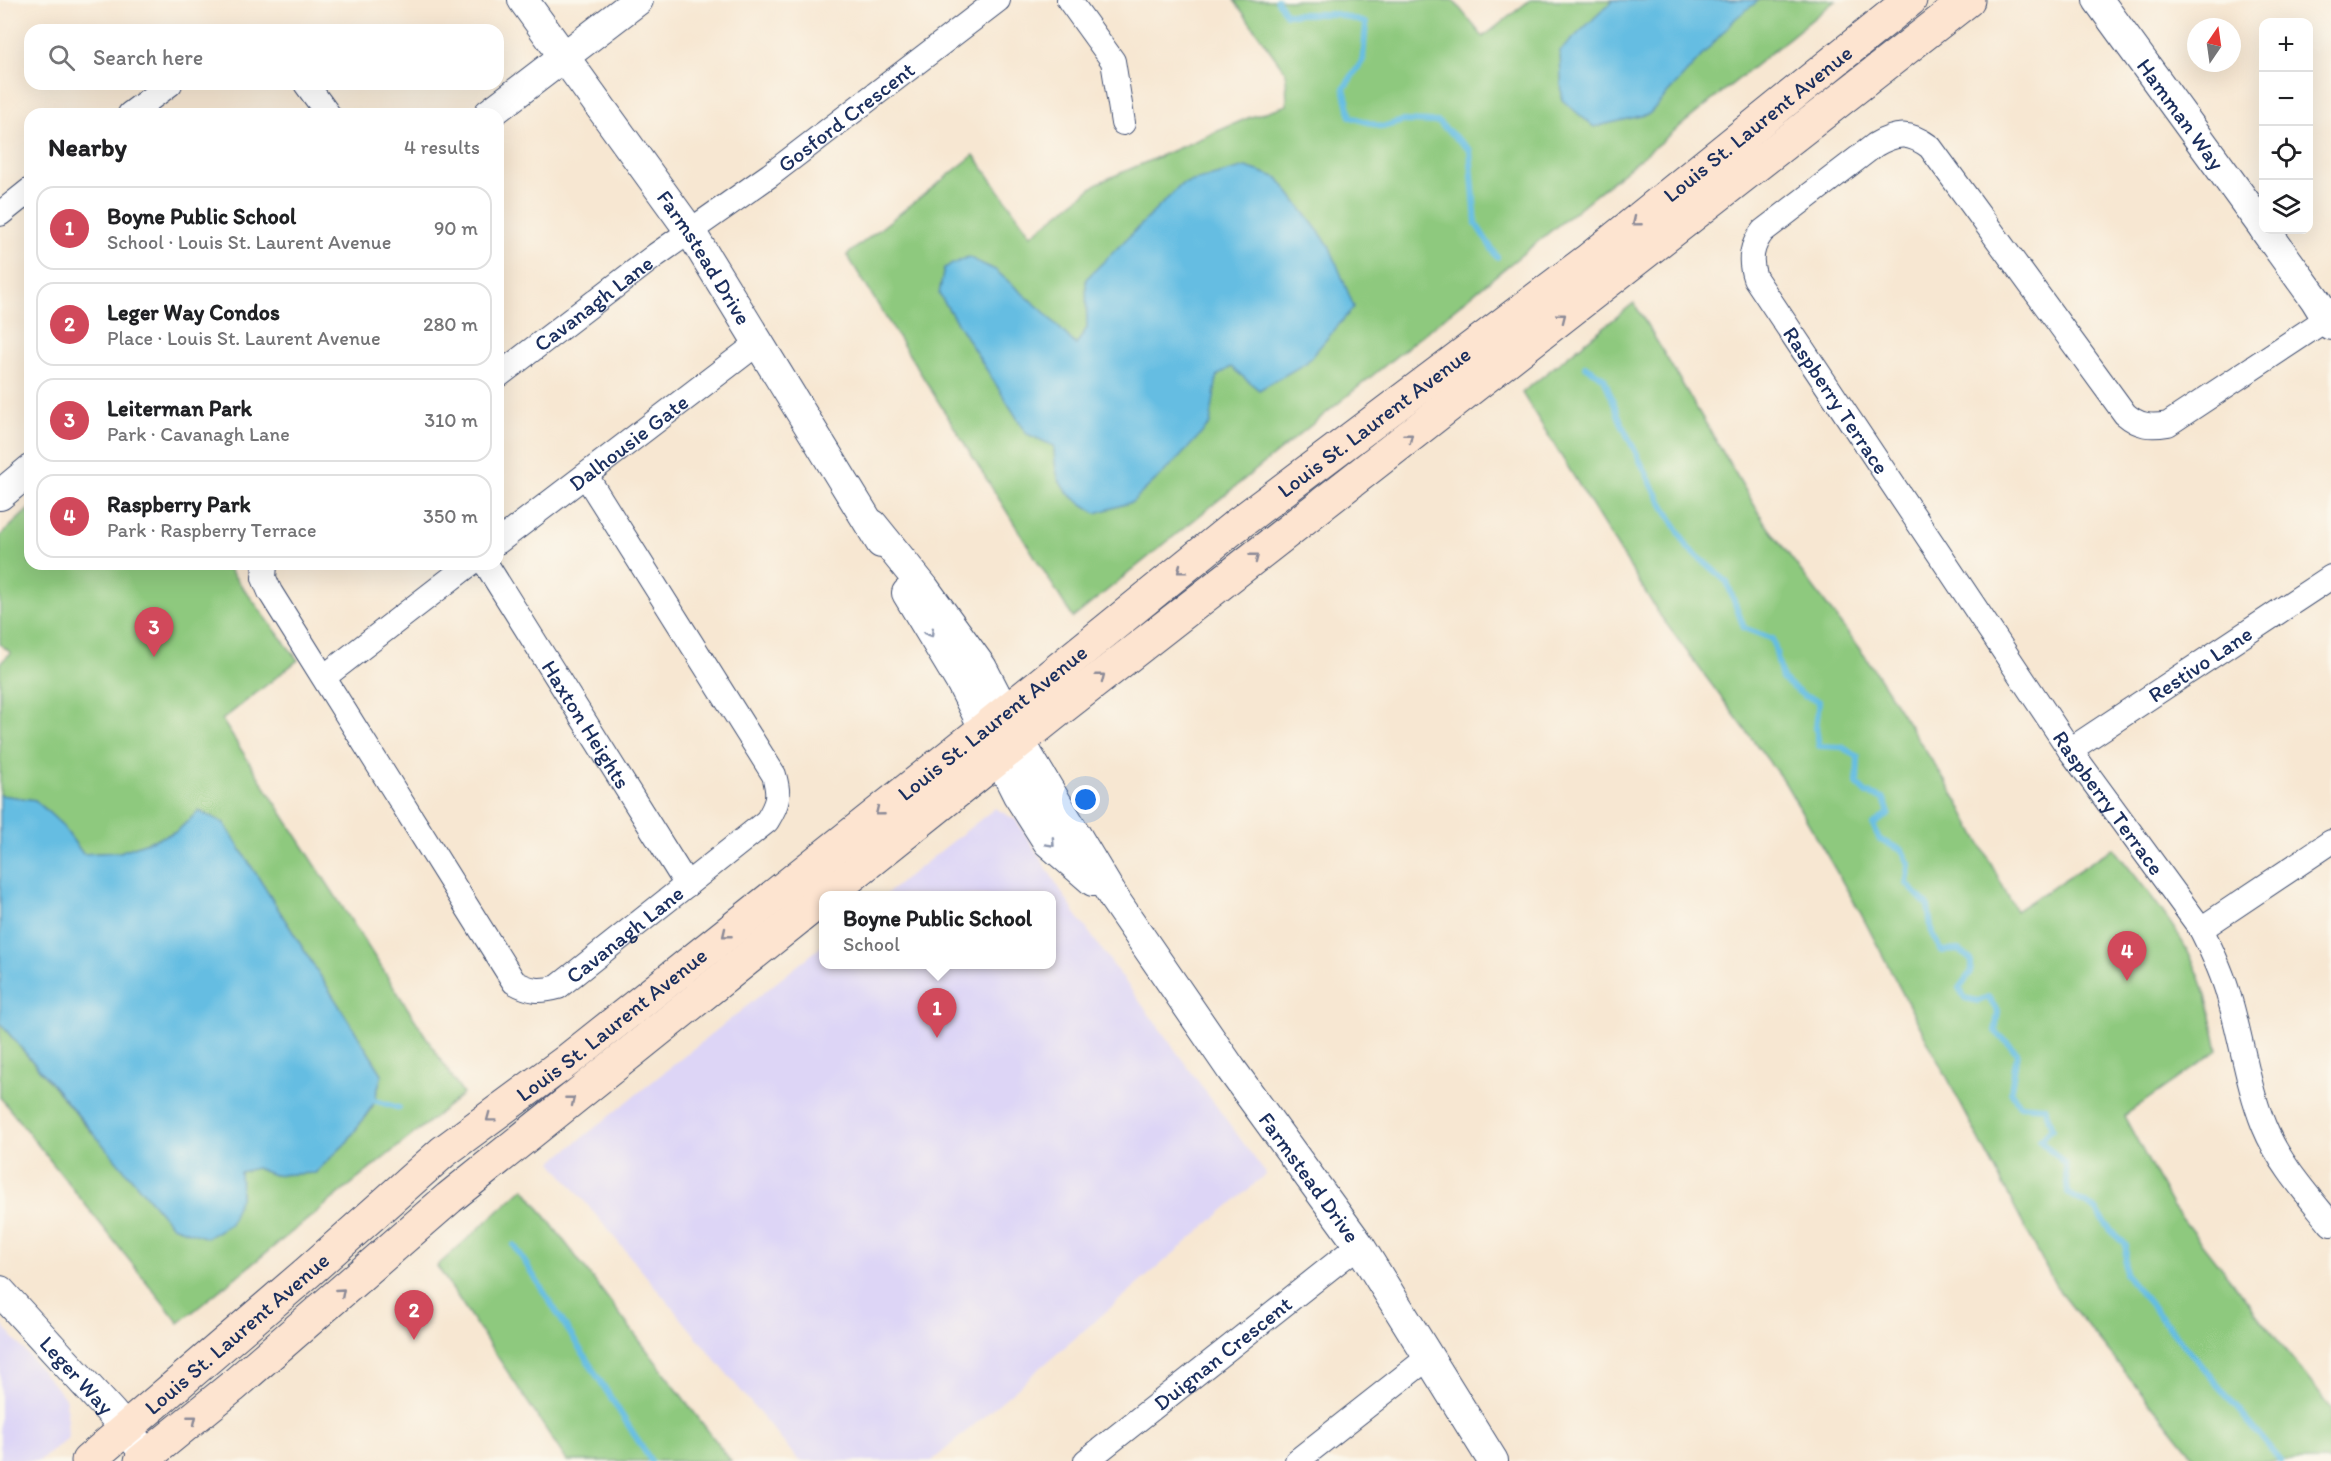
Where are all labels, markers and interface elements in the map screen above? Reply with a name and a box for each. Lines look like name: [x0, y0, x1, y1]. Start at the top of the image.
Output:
north arrow: [2187, 18, 2241, 72]
map controls: [2259, 18, 2313, 234]
button: +: [2259, 18, 2313, 72]
search box: [24, 24, 504, 90]
street label: Louis St. Laurent Avenue: [1658, 39, 1858, 208]
icon: search: [45, 41, 78, 74]
text: Search here: [93, 44, 203, 71]
street label: Hamman Way: [2131, 53, 2231, 176]
street label: Gosford Crescent: [772, 56, 920, 178]
button: −: [2259, 72, 2313, 126]
button: locate: [2259, 126, 2313, 180]
text: Nearby: [48, 131, 127, 163]
text: 4 results: [404, 135, 480, 159]
button: layers: [2259, 180, 2313, 234]
street label: Farmstead Drive: [651, 185, 757, 330]
text: Boyne Public School: [107, 203, 296, 230]
one-way arrow: [1632, 214, 1643, 225]
text: 1: [65, 216, 74, 240]
text: 90 m: [434, 216, 478, 240]
text: School · Louis St. Laurent Avenue: [107, 230, 391, 254]
street label: Cavanagh Lane: [529, 249, 658, 357]
text: Leger Way Condos: [107, 299, 280, 326]
text: 2: [64, 312, 75, 336]
text: 280 m: [423, 312, 478, 336]
one-way arrow: [1556, 314, 1567, 325]
street label: Raspberry Terrace: [1777, 321, 1895, 479]
text: Place · Louis St. Laurent Avenue: [107, 326, 381, 350]
street label: Louis St. Laurent Avenue: [1272, 340, 1476, 504]
street label: Dalhousie Gate: [563, 388, 694, 497]
text: Leiterman Park: [107, 395, 252, 422]
text: 3: [64, 408, 75, 432]
text: 310 m: [424, 408, 478, 432]
text: Park · Cavanagh Lane: [107, 422, 290, 446]
one-way arrow: [1402, 434, 1413, 445]
text: Raspberry Park: [107, 491, 251, 518]
text: 4: [63, 504, 76, 528]
text: 350 m: [423, 504, 478, 528]
text: Park · Raspberry Terrace: [107, 518, 316, 542]
one-way arrow: [1248, 554, 1259, 565]
one-way arrow: [1177, 562, 1188, 573]
pin: 3: [134, 608, 174, 657]
street label: Restivo Lane: [2143, 620, 2257, 708]
one-way arrow: [923, 626, 934, 637]
street label: Louis St. Laurent Avenue: [892, 639, 1093, 807]
street label: Haxton Heights: [536, 655, 636, 794]
one-way arrow: [1095, 674, 1106, 685]
street label: Raspberry Terrace: [2047, 726, 2170, 880]
your location: [1071, 785, 1100, 814]
one-way arrow: [875, 805, 886, 816]
one-way arrow: [1044, 836, 1055, 846]
street label: Cavanagh Lane: [561, 880, 689, 989]
popup: [819, 891, 1056, 969]
text: Boyne Public School: [843, 905, 1032, 932]
one-way arrow: [722, 926, 733, 937]
text: School: [843, 932, 900, 956]
pin: 4: [2108, 932, 2146, 981]
street label: Louis St. Laurent Avenue: [511, 942, 713, 1108]
pin: 1: [918, 988, 956, 1038]
one-way arrow: [565, 1096, 576, 1107]
street label: Farmstead Drive: [1253, 1107, 1366, 1248]
one-way arrow: [485, 1111, 496, 1122]
street label: Louis St. Laurent Avenue: [139, 1247, 335, 1421]
one-way arrow: [334, 1288, 345, 1299]
pin: 2: [394, 1290, 434, 1340]
street label: Duignan Crescent: [1148, 1290, 1297, 1416]
street label: Leger Way: [34, 1330, 120, 1421]
one-way arrow: [186, 1415, 197, 1426]

